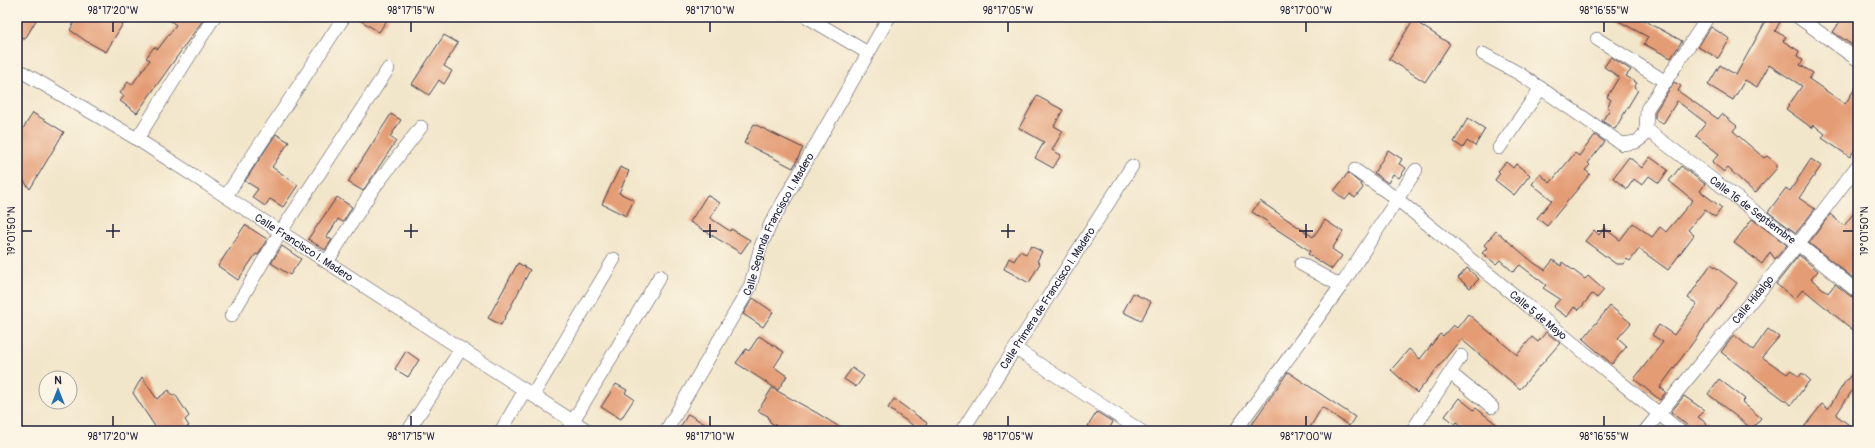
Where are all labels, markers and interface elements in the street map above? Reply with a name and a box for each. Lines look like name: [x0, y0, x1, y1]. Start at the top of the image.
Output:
text: 98°17'20"W: [88, 5, 139, 17]
text: 98°17'15"W: [387, 5, 435, 17]
text: 98°17'10"W: [685, 5, 735, 17]
text: 98°17'05"W: [983, 5, 1034, 17]
text: 98°17'00"W: [1280, 5, 1332, 17]
text: 98°16'55"W: [1579, 5, 1629, 17]
street label: Calle Segunda Francisco I. Madero: [740, 150, 816, 298]
street label: Calle 16 de Septiembre: [1707, 173, 1799, 247]
text: 19°01'50"N: [6, 206, 18, 256]
text: 19°01'50"N: [1859, 206, 1871, 256]
street label: Calle Francisco I. Madero: [253, 211, 356, 284]
street label: Calle Primera de Francisco I. Madero: [997, 225, 1098, 371]
street label: Calle Hidalgo: [1729, 273, 1776, 326]
street label: Calle 5 de Mayo: [1507, 288, 1570, 342]
north arrow: [38, 370, 78, 410]
text: N: [54, 374, 62, 387]
text: 98°17'20"W: [88, 431, 139, 443]
text: 98°17'15"W: [387, 431, 435, 443]
text: 98°17'10"W: [685, 431, 735, 443]
text: 98°17'05"W: [983, 431, 1034, 443]
text: 98°17'00"W: [1280, 431, 1332, 443]
text: 98°16'55"W: [1579, 431, 1629, 443]

